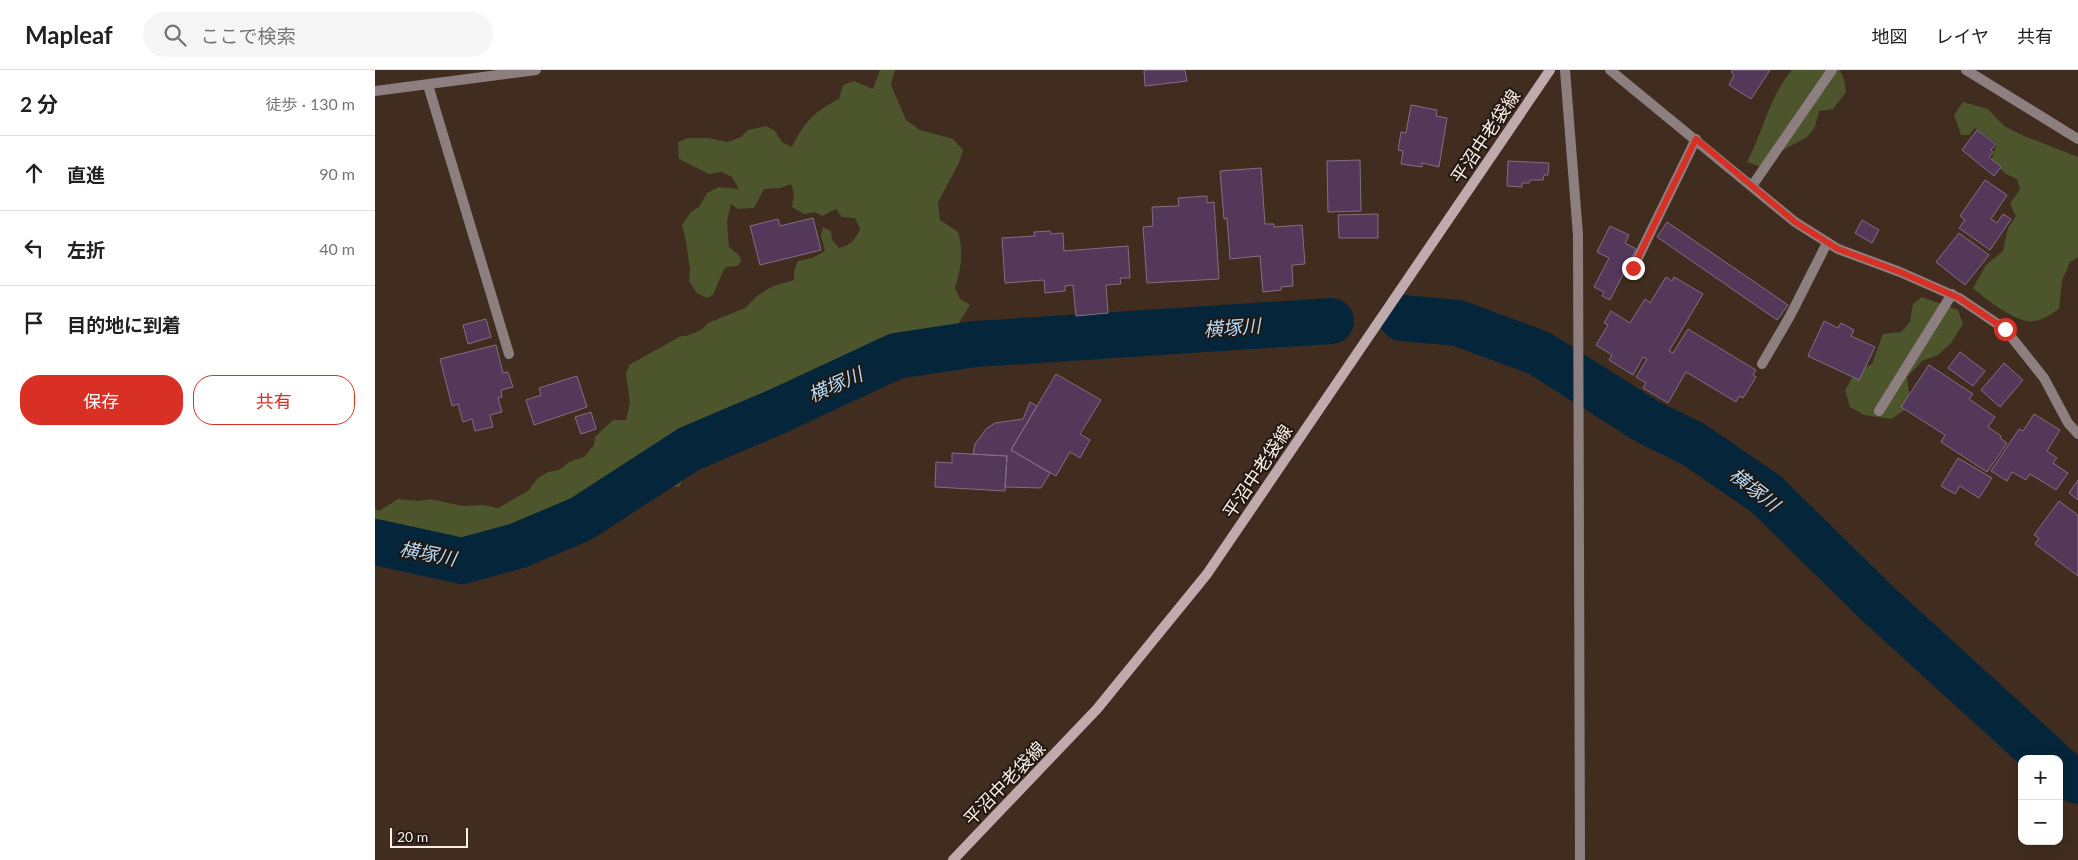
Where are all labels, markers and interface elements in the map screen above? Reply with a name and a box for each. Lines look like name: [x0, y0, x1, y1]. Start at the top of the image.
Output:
search box: [143, 12, 493, 57]
text: Mapleaf: [25, 20, 113, 49]
icon: search: [161, 21, 189, 49]
text: ここで検索: [201, 24, 296, 47]
text: 地図: [1872, 25, 1908, 47]
text: レイヤ: [1936, 25, 1989, 47]
text: 共有: [2017, 25, 2053, 47]
street label: 平沼中老袋線: [1446, 85, 1524, 187]
text: 2 分: [20, 91, 58, 116]
text: 徒歩 · 130 m: [266, 94, 355, 113]
icon: ahead: [20, 159, 48, 187]
text: 直進: [67, 163, 105, 186]
text: 90 m: [319, 164, 355, 183]
icon: left: [20, 234, 48, 262]
text: 左折: [67, 238, 105, 261]
text: 40 m: [319, 239, 355, 258]
route end: [1622, 257, 1645, 280]
icon: arrive: [20, 309, 48, 337]
text: 目的地に到着: [67, 313, 181, 336]
water label: 横塚川: [1203, 313, 1263, 340]
route start: [1994, 318, 2017, 341]
water label: 横塚川: [804, 361, 868, 406]
button: 保存: [20, 375, 183, 425]
button: 共有: [193, 375, 355, 425]
street label: 平沼中老袋線: [1218, 420, 1296, 522]
water label: 横塚川: [1725, 462, 1786, 517]
water label: 横塚川: [398, 536, 460, 570]
street label: 平沼中老袋線: [959, 737, 1049, 829]
map controls: [2018, 755, 2063, 845]
button: +: [2018, 755, 2063, 800]
button: −: [2018, 800, 2063, 845]
scale bar: [390, 825, 467, 848]
text: 20 m: [397, 828, 428, 845]

